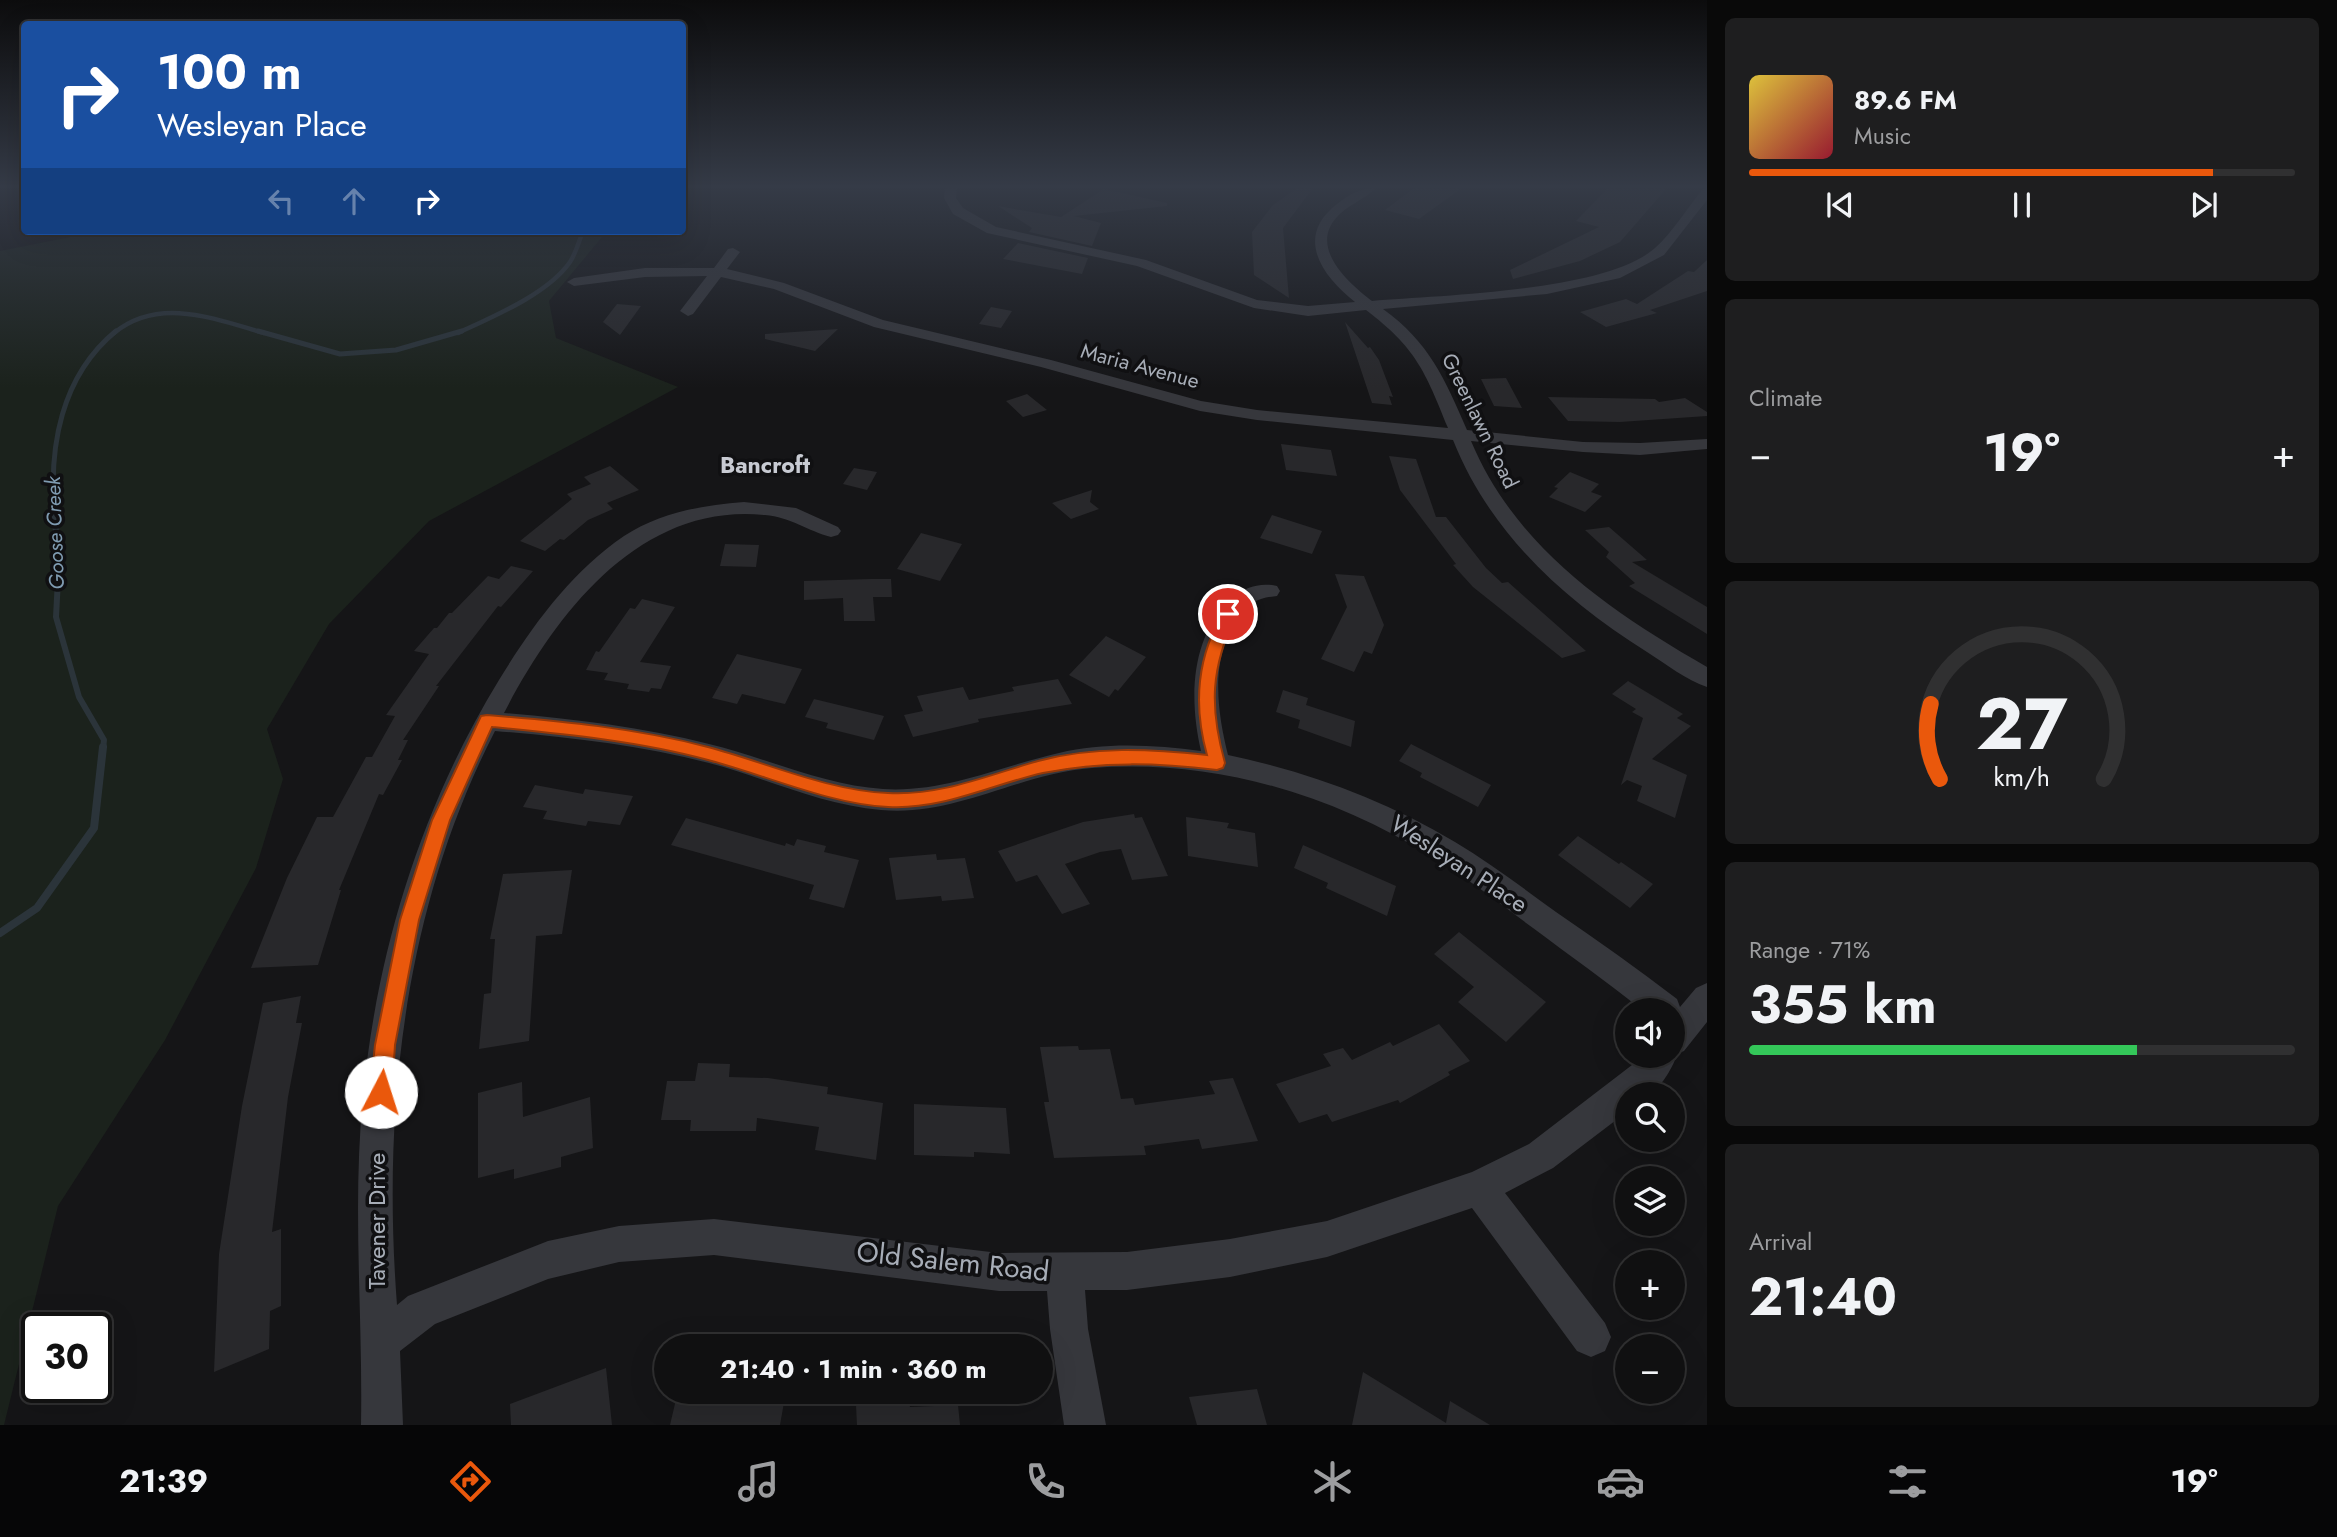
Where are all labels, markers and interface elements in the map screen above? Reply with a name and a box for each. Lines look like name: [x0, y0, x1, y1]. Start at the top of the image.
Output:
text: 100 m: [157, 37, 302, 107]
icon: right: [42, 49, 133, 140]
text: 89.6 FM: [1854, 81, 1957, 119]
text: Wesleyan Place: [157, 102, 367, 148]
text: Music: [1854, 119, 1911, 153]
icon: left: [262, 182, 300, 220]
icon: ahead: [335, 182, 373, 220]
icon: right: [408, 182, 446, 220]
icon: previous: [1821, 186, 1859, 224]
icon: pause: [2003, 186, 2041, 224]
icon: next: [2185, 186, 2223, 224]
street label: Maria Avenue: [1077, 336, 1203, 396]
street label: Greenlawn Road: [1434, 348, 1526, 494]
text: Climate: [1749, 381, 1822, 415]
text: 19°: [1983, 415, 2060, 491]
text: −: [1749, 426, 1771, 481]
text: +: [2272, 426, 2295, 481]
district label: Bancroft: [720, 448, 811, 482]
water label: Goose Creek: [38, 475, 72, 590]
pin: [1198, 584, 1258, 644]
icon: arrive: [1209, 595, 1247, 633]
text: 27: [1976, 671, 2068, 776]
text: km/h: [1994, 758, 2050, 794]
street label: Wesleyan Place: [1384, 806, 1535, 921]
text: Range · 71%: [1749, 933, 1870, 967]
text: 355 km: [1749, 967, 1937, 1043]
map controls: [1615, 998, 1685, 1404]
button: sound: [1615, 998, 1685, 1068]
position arrow: [344, 1055, 418, 1129]
button: search: [1615, 1082, 1685, 1152]
street label: Tavener Drive: [359, 1153, 394, 1289]
button: layers: [1615, 1166, 1685, 1236]
text: Arrival: [1749, 1225, 1812, 1259]
street label: Old Salem Road: [855, 1231, 1051, 1292]
button: +: [1615, 1250, 1685, 1320]
text: 21:40: [1749, 1259, 1897, 1335]
speed limit sign: 30: [21, 1312, 112, 1403]
button: −: [1615, 1334, 1685, 1404]
text: 21:40 · 1 min · 360 m: [720, 1350, 987, 1388]
icon: directions: [446, 1457, 495, 1506]
icon: music: [734, 1457, 783, 1506]
icon: phone: [1021, 1457, 1070, 1506]
icon: climate: [1308, 1457, 1357, 1506]
icon: car: [1596, 1457, 1645, 1506]
icon: filters: [1883, 1457, 1932, 1506]
text: 21:39: [119, 1458, 208, 1504]
text: 19°: [2171, 1458, 2218, 1504]

